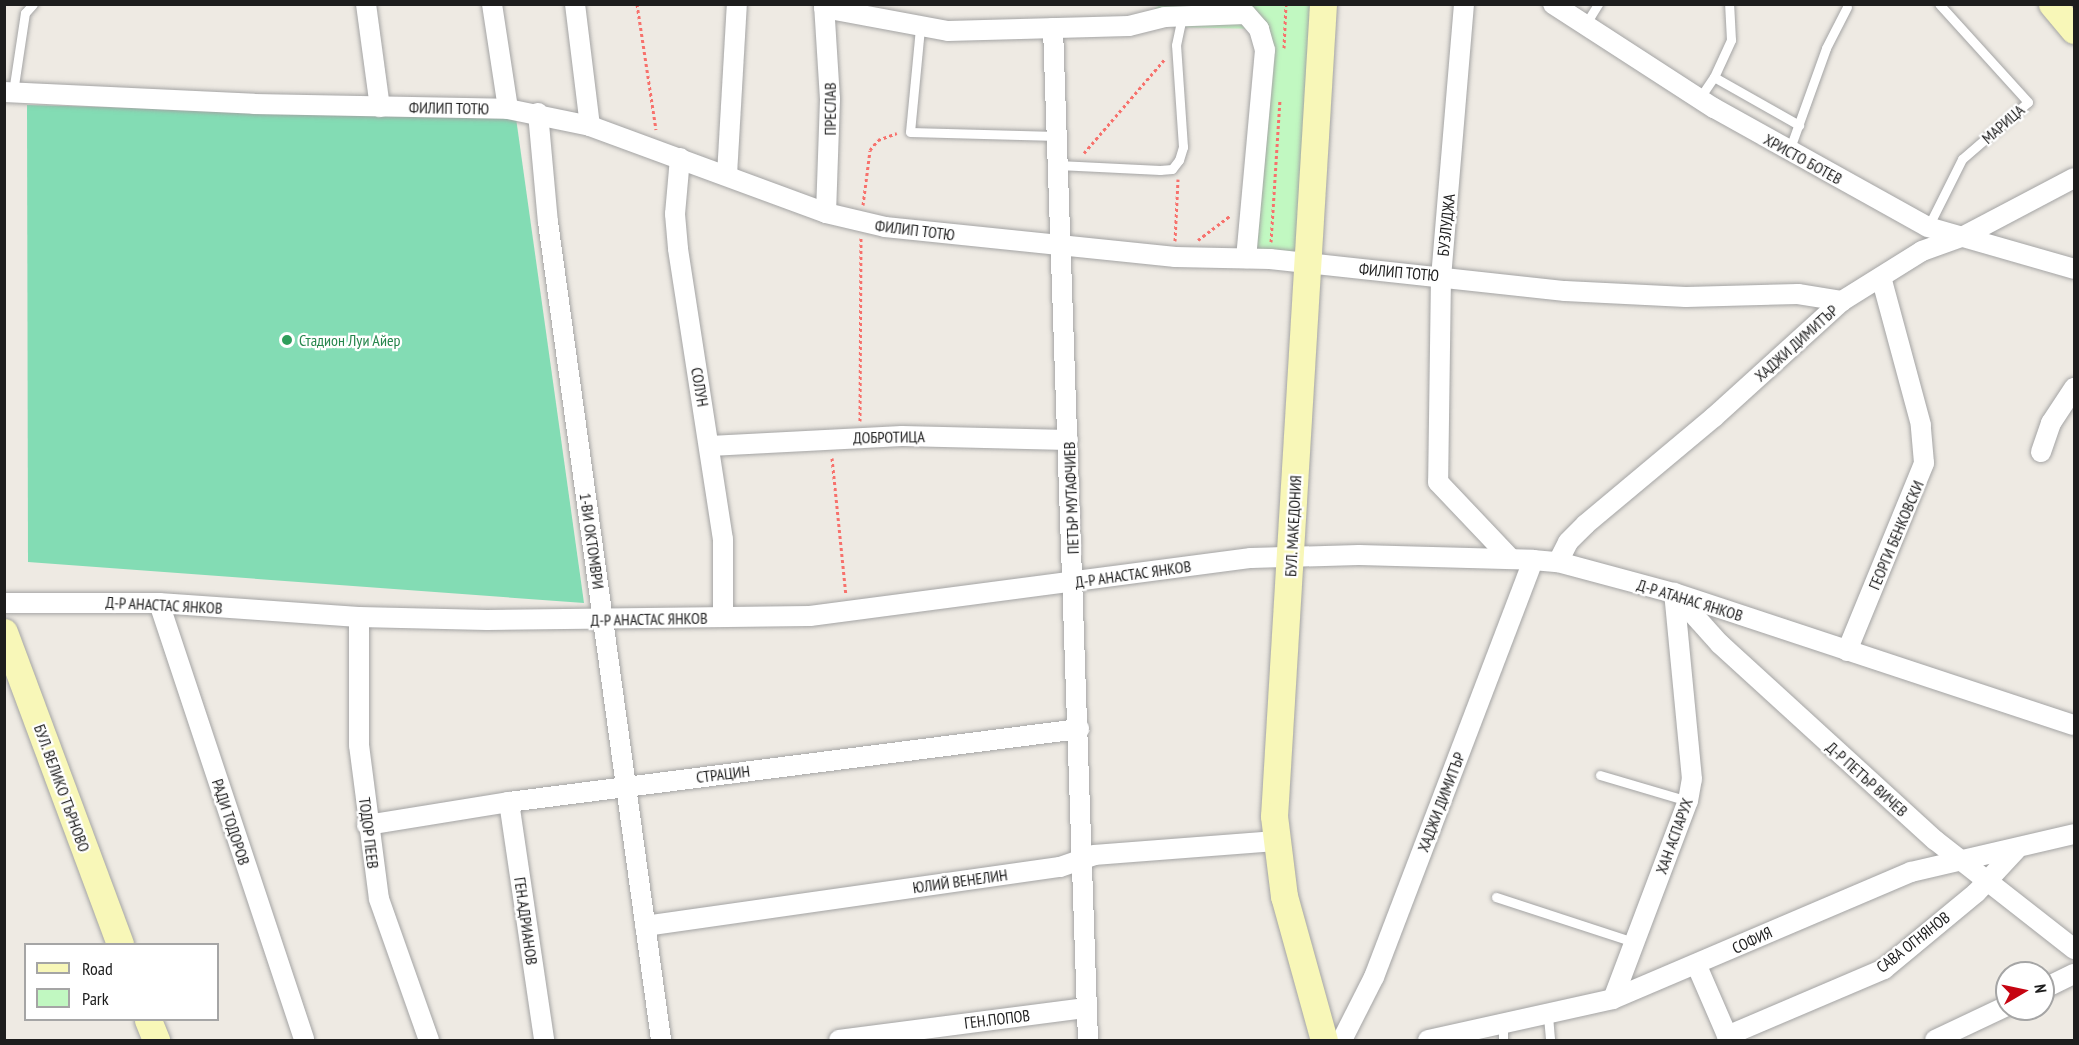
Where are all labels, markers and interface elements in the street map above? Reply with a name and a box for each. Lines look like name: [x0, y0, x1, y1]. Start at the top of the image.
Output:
street label: ПРЕСЛАВ: [820, 83, 840, 135]
street label: ФИЛИП ТОТЮ: [408, 98, 490, 118]
street label: МАРИЦА: [1978, 100, 2028, 148]
street label: ХРИСТО БОТЕВ: [1761, 130, 1845, 188]
street label: БУЗЛУДЖА: [1433, 193, 1459, 257]
street label: ФИЛИП ТОТЮ: [874, 216, 956, 244]
street label: ФИЛИП ТОТЮ: [1358, 259, 1440, 285]
street label: ХАДЖИ ДИМИТЪР: [1750, 301, 1842, 385]
place label: Стадион Луи Айер: [299, 330, 401, 350]
marker: Стадион Луи Айер: [280, 333, 294, 347]
street label: СОЛУН: [687, 366, 713, 408]
street label: ДОБРОТИЦА: [853, 427, 925, 447]
street label: ПЕТЪР МУТАФЧИЕВ: [1059, 441, 1083, 555]
street label: БУЛ. МАКЕДОНИЯ: [1281, 474, 1305, 578]
street label: ГЕОРГИ БЕНКОВСКИ: [1864, 477, 1928, 593]
street label: 1-ВИ ОКТОМВРИ: [576, 492, 608, 590]
street label: Д-Р АНАСТАС ЯНКОВ: [1073, 556, 1193, 592]
street label: Д-Р АТАНАС ЯНКОВ: [1634, 575, 1746, 625]
street label: Д-Р АНАСТАС ЯНКОВ: [104, 592, 224, 618]
street label: Д-Р АНАСТАС ЯНКОВ: [590, 608, 708, 630]
street label: БУЛ. ВЕЛИКО ТЪРНОВО: [30, 721, 94, 855]
street label: Д-Р ПЕТЪР ВИЧЕВ: [1822, 737, 1912, 821]
street label: ХАДЖИ ДИМИТЪР: [1413, 749, 1469, 855]
street label: СТРАЦИН: [695, 761, 751, 787]
street label: РАДИ ТОДОРОВ: [208, 776, 254, 868]
street label: ХАН АСПАРУХ: [1651, 795, 1697, 877]
street label: ТОДОР ПЕЕВ: [355, 796, 383, 870]
street label: ЮЛИЙ ВЕНЕЛИН: [911, 865, 1009, 897]
street label: ГЕН.АДРИАНОВ: [510, 876, 542, 966]
street label: САВА ОГНЯНОВ: [1872, 907, 1954, 977]
street label: СОФИЯ: [1729, 922, 1775, 958]
legend: [24, 943, 219, 1021]
text: Road: [82, 957, 113, 980]
north arrow: [1995, 961, 2055, 1021]
text: N: [2030, 983, 2051, 994]
text: Park: [82, 987, 109, 1010]
street label: ГЕН.ПОПОВ: [963, 1005, 1031, 1033]

